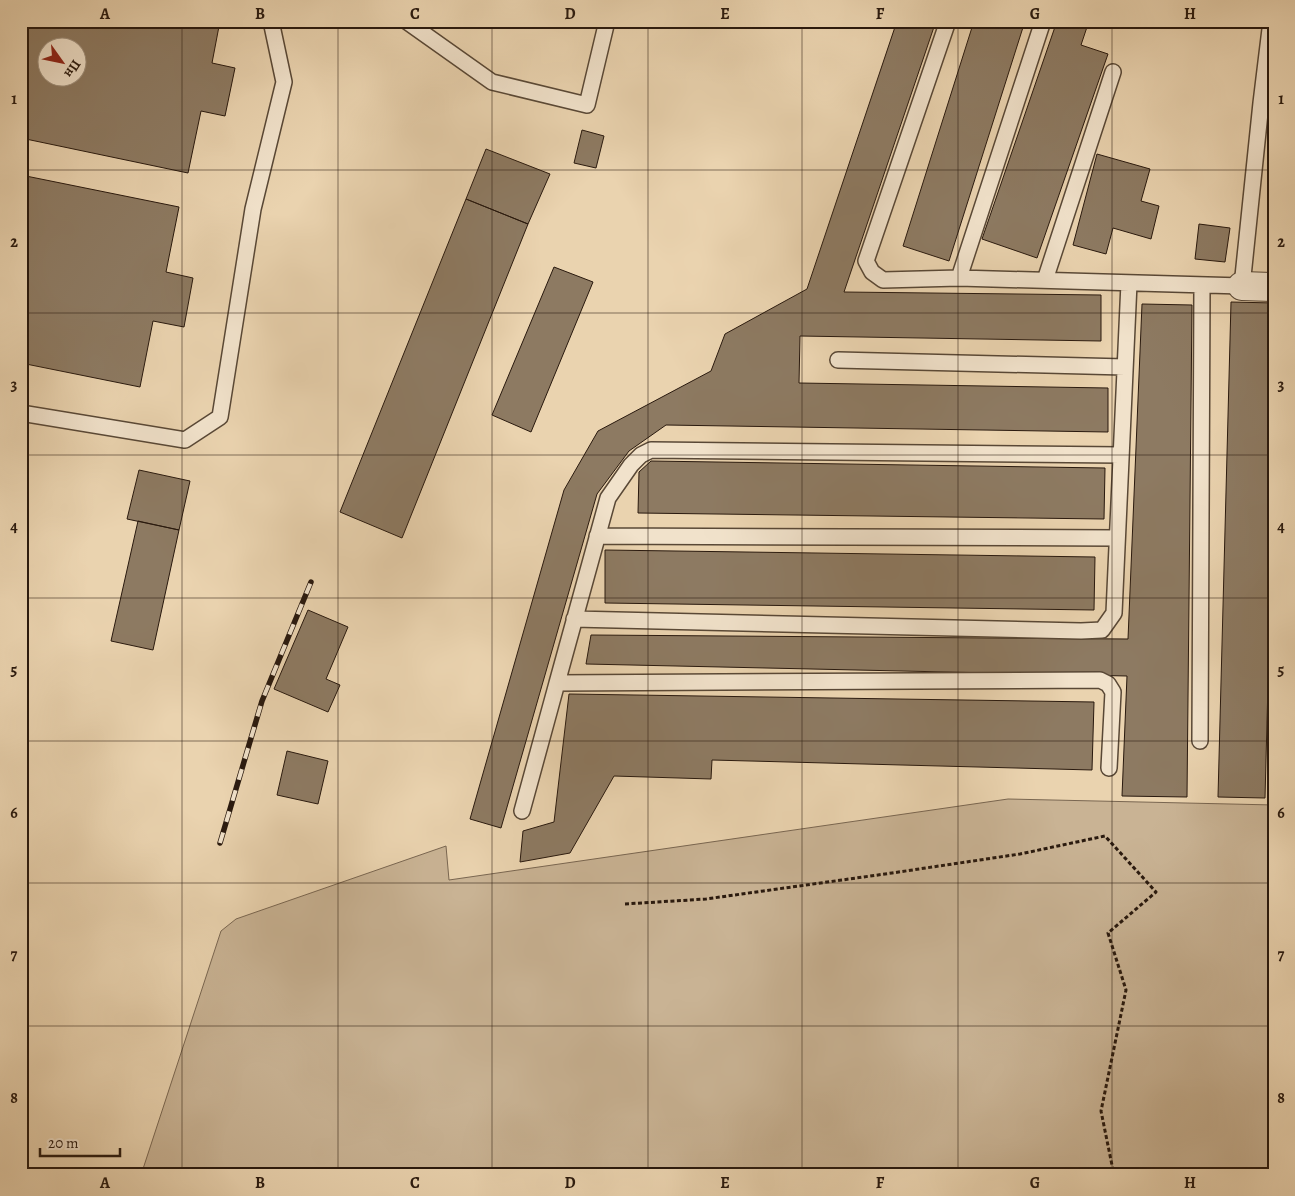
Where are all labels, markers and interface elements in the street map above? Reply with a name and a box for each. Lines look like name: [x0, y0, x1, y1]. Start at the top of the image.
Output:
text: A: [99, 3, 111, 25]
text: B: [255, 3, 265, 25]
text: C: [410, 3, 420, 25]
text: D: [564, 3, 576, 25]
text: E: [720, 3, 730, 25]
text: F: [876, 3, 885, 25]
text: G: [1030, 3, 1040, 25]
text: H: [1184, 3, 1196, 25]
north arrow: [38, 38, 88, 88]
text: Пн: [60, 56, 85, 82]
text: 1: [11, 88, 17, 110]
text: 1: [1278, 88, 1284, 110]
text: 2: [10, 231, 18, 253]
text: 2: [1277, 231, 1285, 253]
text: 3: [11, 374, 18, 396]
text: 3: [1278, 374, 1285, 396]
text: 4: [10, 516, 18, 538]
text: 4: [1277, 516, 1285, 538]
text: 5: [11, 659, 18, 681]
text: 5: [1278, 659, 1285, 681]
text: 6: [10, 802, 18, 824]
text: 6: [1277, 802, 1285, 824]
text: 7: [11, 944, 18, 966]
text: 7: [1278, 944, 1285, 966]
text: 8: [10, 1087, 18, 1109]
text: 8: [1277, 1087, 1285, 1109]
scale bar: [40, 1126, 120, 1158]
text: 20 m: [48, 1133, 79, 1153]
text: A: [99, 1172, 111, 1194]
text: B: [255, 1172, 265, 1194]
text: C: [410, 1172, 420, 1194]
text: D: [564, 1172, 576, 1194]
text: E: [720, 1172, 730, 1194]
text: F: [876, 1172, 885, 1194]
text: G: [1030, 1172, 1040, 1194]
text: H: [1184, 1172, 1196, 1194]

